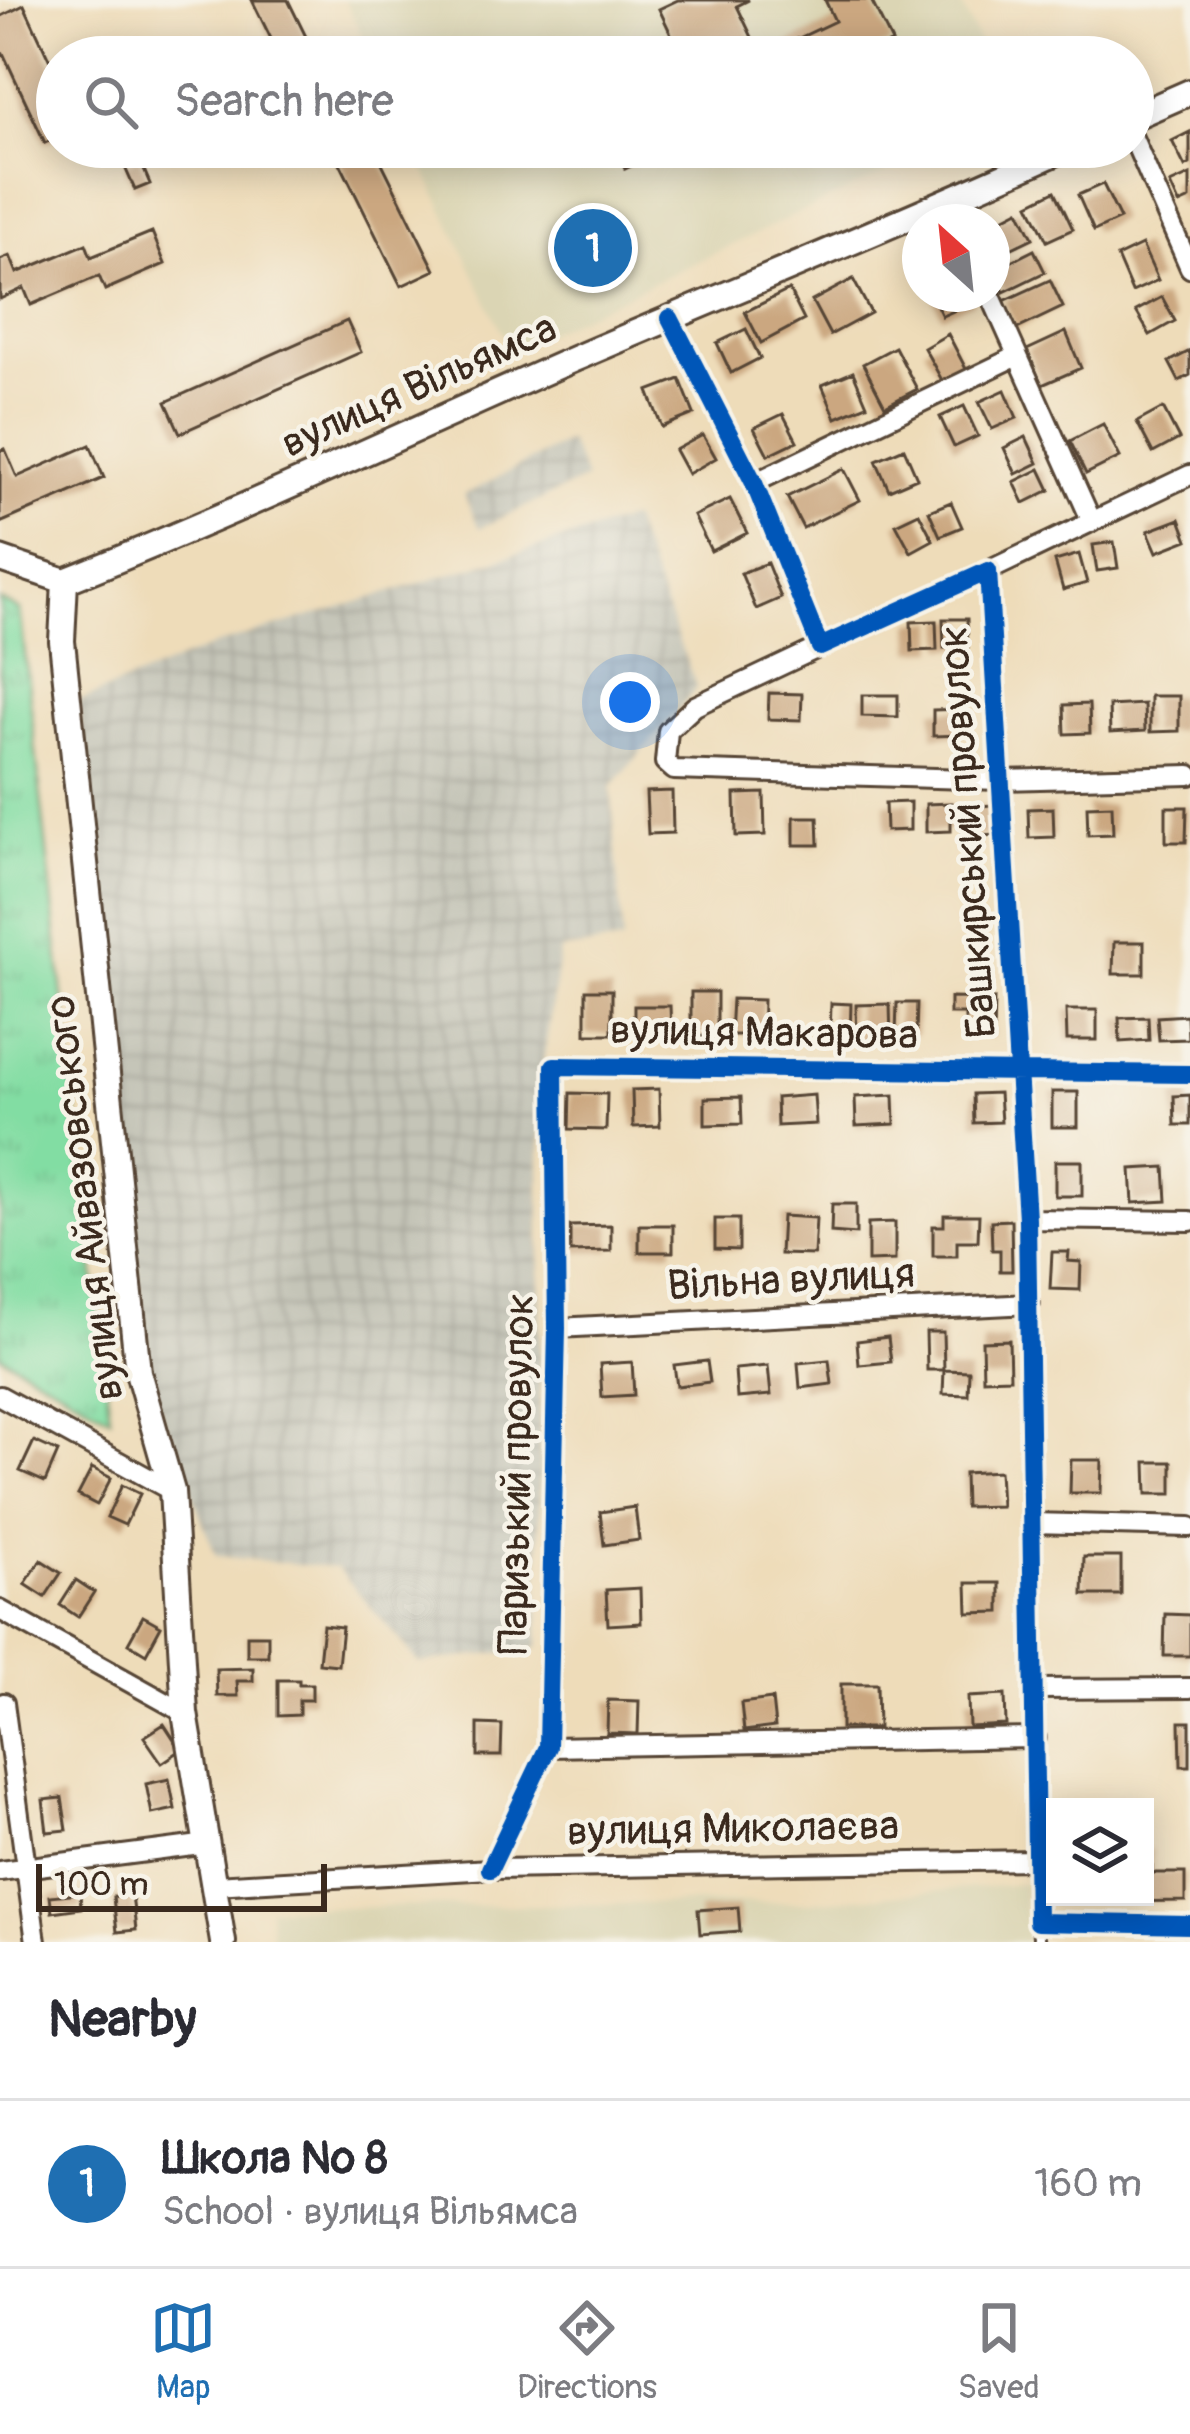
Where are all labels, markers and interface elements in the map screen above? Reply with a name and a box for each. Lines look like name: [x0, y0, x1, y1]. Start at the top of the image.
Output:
search box: [36, 36, 1154, 168]
icon: search: [78, 69, 144, 135]
text: Search here: [174, 74, 394, 130]
pin: 1: [554, 203, 632, 293]
north arrow: [902, 204, 1010, 312]
street label: вулиця Вільямса: [273, 302, 565, 470]
street label: Башкирський провулок: [928, 624, 1008, 1040]
your location: [600, 672, 660, 732]
street label: вулиця Айвазовського: [34, 993, 136, 1403]
street label: вулиця Макарова: [610, 1004, 918, 1062]
street label: Вільна вулиця: [666, 1248, 916, 1312]
street label: Паризький провулок: [488, 1293, 546, 1655]
map controls: [1046, 1798, 1154, 1906]
button: layers: [1046, 1798, 1154, 1906]
street label: вулиця Миколаєва: [567, 1800, 899, 1858]
scale bar: [36, 1858, 327, 1911]
text: 100 m: [54, 1864, 148, 1905]
text: Nearby: [48, 1988, 196, 2052]
text: Школа № 8: [162, 2131, 388, 2187]
text: 1: [79, 2159, 95, 2208]
text: 160 m: [1034, 2159, 1142, 2208]
text: School · вулиця Вільямса: [162, 2187, 578, 2236]
tab: Map: [150, 2295, 216, 2408]
tab: Directions: [517, 2295, 657, 2408]
tab: Saved: [958, 2295, 1040, 2408]

